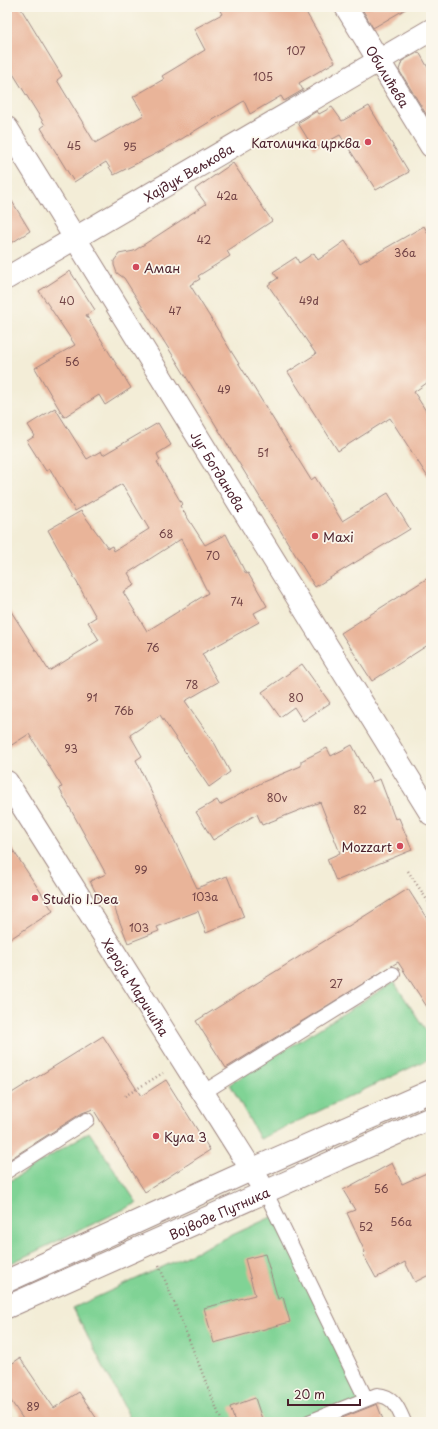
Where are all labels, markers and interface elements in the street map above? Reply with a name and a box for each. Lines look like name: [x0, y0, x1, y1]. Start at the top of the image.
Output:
street label: Обилићева: [362, 41, 415, 112]
house number: 107: [287, 42, 305, 59]
house number: 105: [253, 68, 273, 85]
place label: Католичка црква: [251, 133, 361, 152]
house number: 45: [67, 137, 81, 154]
marker: Католичка црква: [363, 137, 373, 147]
house number: 95: [123, 138, 137, 155]
street label: Хајдук Вељкова: [140, 138, 238, 206]
house number: 42a: [216, 187, 238, 204]
house number: 42: [197, 231, 212, 248]
house number: 36a: [394, 244, 416, 261]
place label: Аман: [144, 258, 180, 277]
marker: Аман: [131, 262, 141, 272]
house number: 40: [59, 292, 75, 309]
house number: 49d: [299, 292, 319, 309]
house number: 47: [169, 302, 182, 319]
house number: 56: [65, 353, 80, 370]
house number: 49: [217, 381, 231, 398]
street label: Југ Богданова: [187, 427, 251, 515]
house number: 51: [257, 444, 269, 461]
house number: 68: [159, 525, 173, 542]
place label: Maxi: [323, 527, 354, 546]
marker: Maxi: [310, 531, 320, 541]
house number: 70: [206, 547, 220, 564]
house number: 74: [230, 593, 244, 610]
house number: 76: [146, 639, 160, 656]
house number: 78: [186, 676, 199, 693]
house number: 91: [86, 689, 98, 706]
house number: 80: [289, 689, 303, 706]
house number: 76b: [114, 702, 134, 719]
house number: 93: [64, 740, 78, 757]
house number: 80v: [267, 789, 288, 806]
house number: 82: [353, 801, 367, 818]
place label: Mozzart: [341, 837, 392, 856]
marker: Mozzart: [395, 841, 405, 851]
house number: 99: [134, 861, 148, 878]
house number: 103a: [192, 888, 218, 905]
place label: Studio I.Dea: [43, 889, 119, 908]
marker: Studio I.Dea: [30, 893, 40, 903]
house number: 103: [129, 919, 149, 936]
street label: Хероја Маричића: [98, 934, 175, 1040]
house number: 27: [329, 975, 343, 992]
place label: Кула 3: [164, 1127, 207, 1146]
marker: Кула 3: [151, 1131, 161, 1141]
house number: 56: [374, 1180, 389, 1197]
street label: Војводе Путника: [165, 1181, 273, 1243]
house number: 56a: [390, 1213, 412, 1230]
house number: 52: [359, 1218, 373, 1235]
scale bar: [288, 1381, 360, 1407]
text: 20 m: [294, 1385, 325, 1403]
house number: 89: [26, 1398, 40, 1415]

